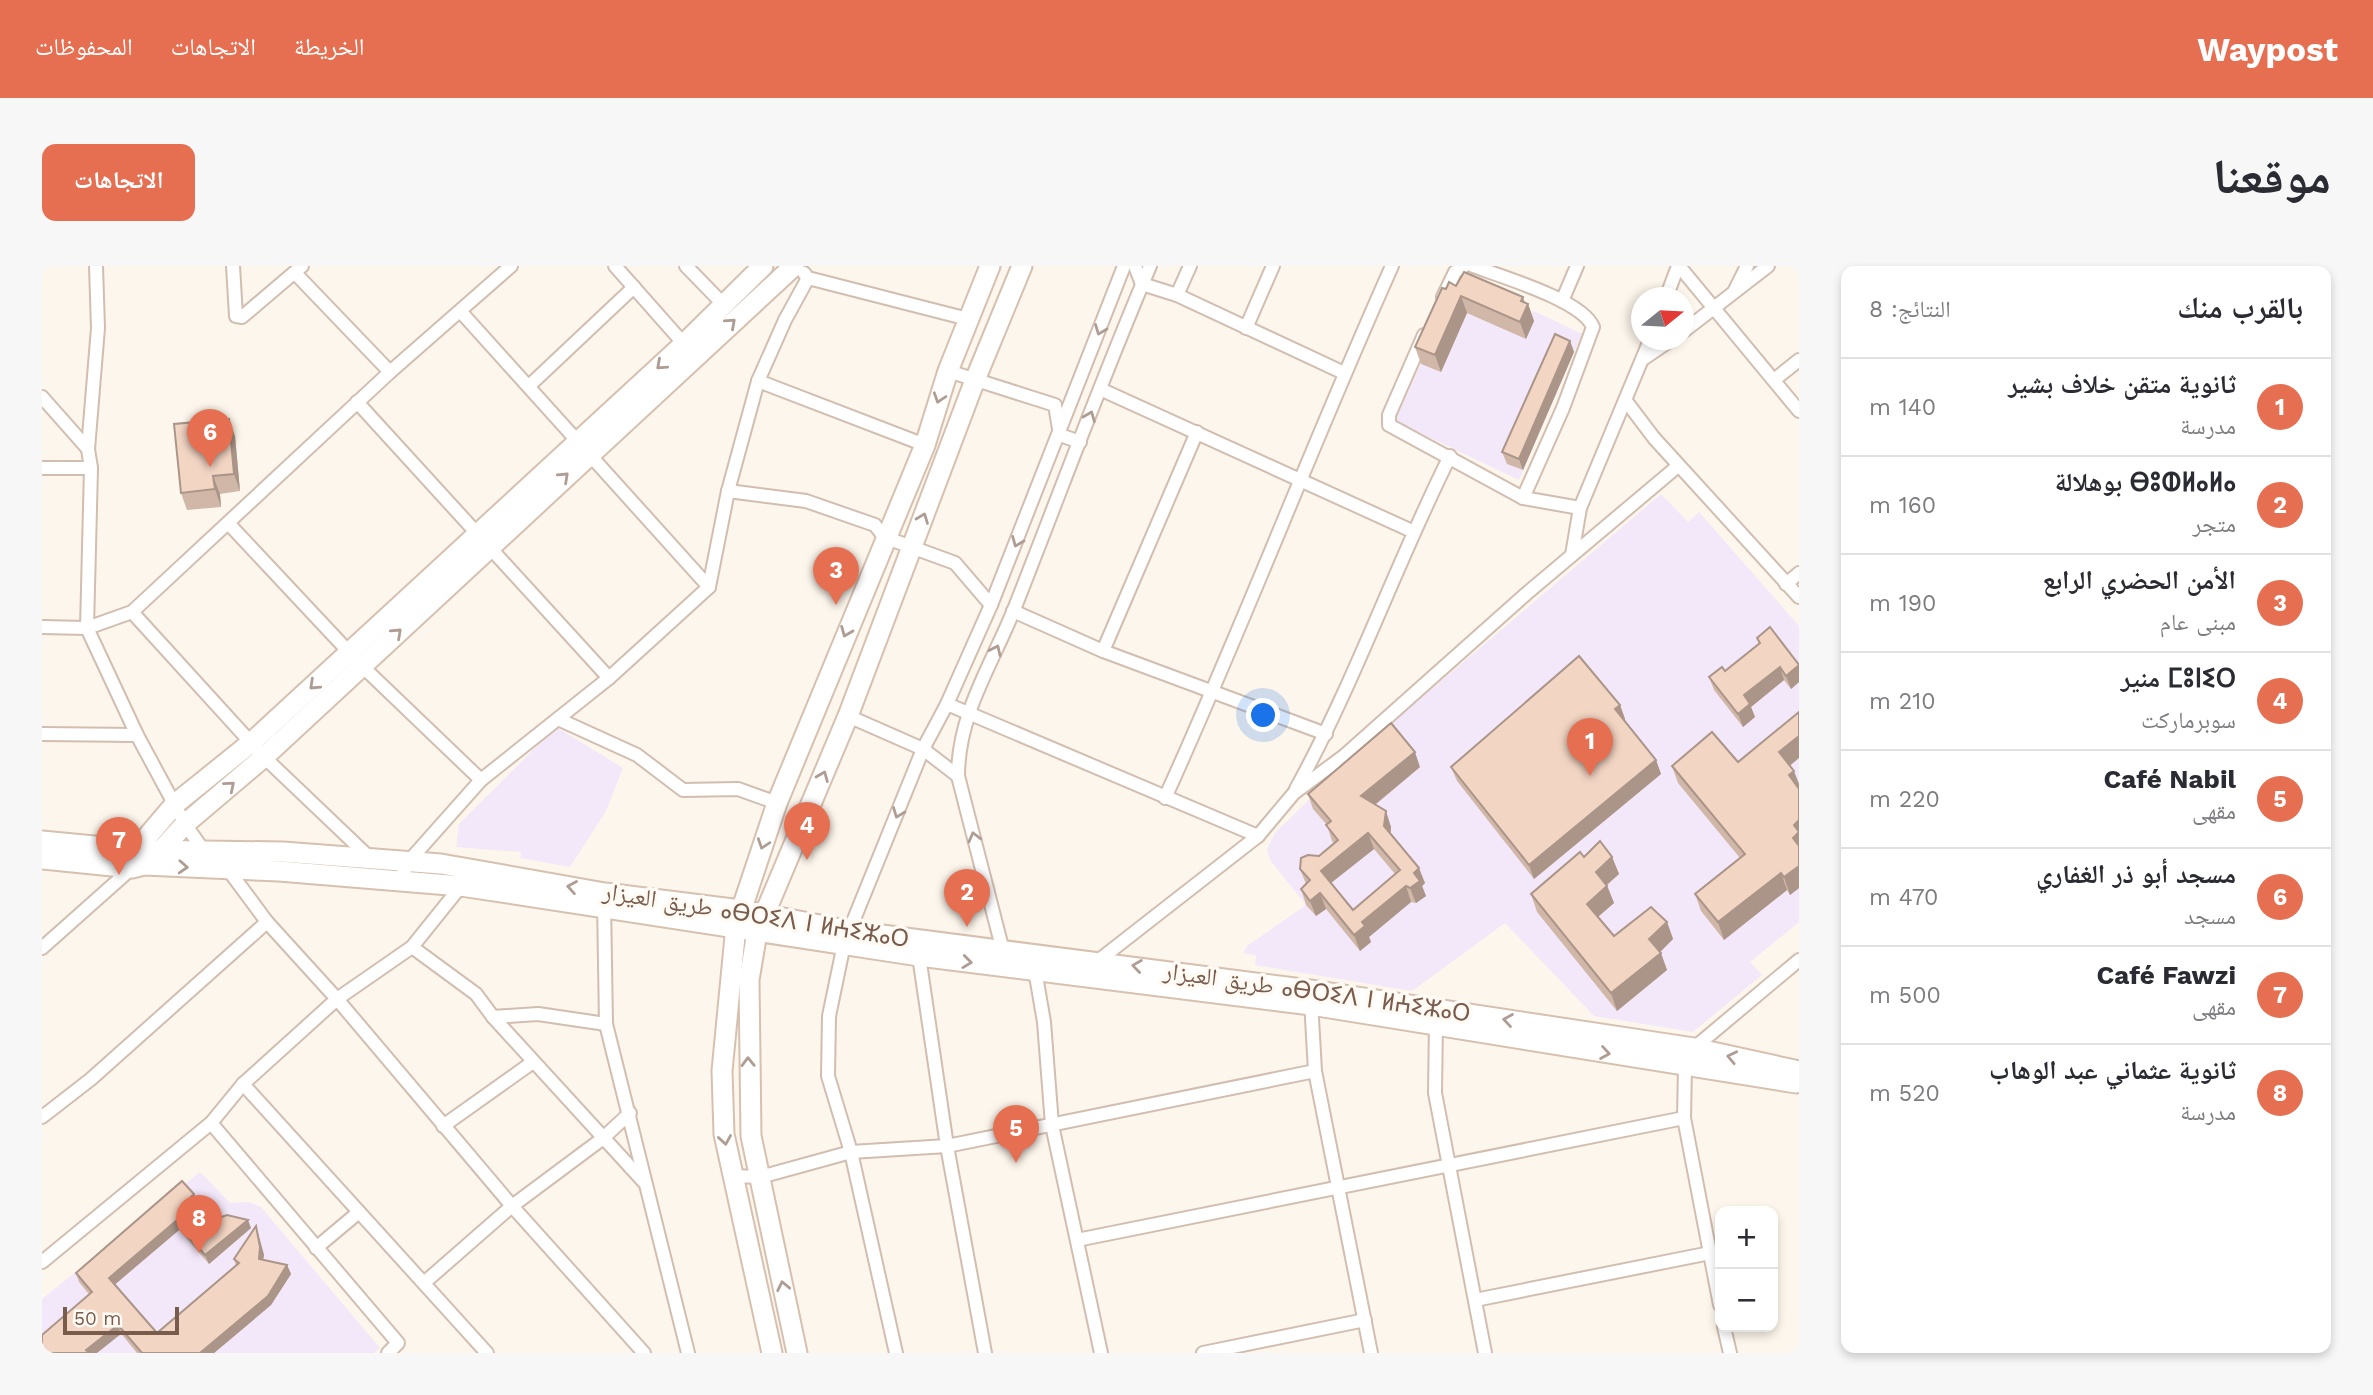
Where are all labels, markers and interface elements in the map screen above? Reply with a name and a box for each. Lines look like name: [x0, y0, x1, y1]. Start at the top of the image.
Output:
text: Waypost: [2197, 30, 2338, 69]
text: المحفوظات: [35, 33, 133, 61]
text: الاتجاهات: [171, 33, 256, 61]
text: الخريطة: [294, 33, 365, 61]
button: الاتجاهات: [42, 144, 195, 221]
text: موقعنا: [2213, 147, 2331, 205]
north arrow: [1631, 287, 1694, 350]
text: بالقرب منك: [2177, 290, 2303, 325]
text: النتائج: 8: [1869, 296, 1951, 323]
one-way arrow: [723, 319, 736, 332]
one-way arrow: [1094, 323, 1108, 335]
one-way arrow: [656, 356, 669, 369]
text: ثانوية متقن خلاف بشير: [2008, 369, 2236, 399]
one-way arrow: [933, 392, 948, 404]
text: 140 m: [1869, 394, 1936, 421]
text: 1: [2275, 394, 2285, 421]
pin: 6: [187, 409, 233, 467]
one-way arrow: [1081, 411, 1095, 423]
text: مدرسة: [2180, 413, 2236, 440]
text: ⴱⵓⵀⵍⴰⵍⴰ بوهلالة: [2055, 467, 2236, 497]
one-way arrow: [556, 473, 569, 486]
text: 160 m: [1869, 492, 1936, 519]
text: 2: [2273, 492, 2287, 519]
text: متجر: [2193, 511, 2236, 538]
one-way arrow: [915, 512, 929, 524]
one-way arrow: [1011, 535, 1025, 547]
pin: 3: [813, 547, 859, 605]
text: الأمن الحضري الرابع: [2043, 565, 2236, 595]
text: 190 m: [1869, 590, 1936, 617]
text: 3: [2273, 590, 2287, 617]
text: مبنى عام: [2160, 609, 2236, 636]
one-way arrow: [840, 626, 854, 638]
one-way arrow: [389, 628, 402, 641]
one-way arrow: [987, 645, 1001, 657]
text: ⵎⵓⵏⵉⵔ منير: [2121, 663, 2236, 693]
one-way arrow: [309, 676, 322, 689]
text: 210 m: [1869, 688, 1935, 715]
text: 4: [2273, 688, 2287, 715]
your location: [1246, 698, 1280, 732]
text: سوبرماركت: [2141, 707, 2236, 734]
pin: 1: [1567, 718, 1613, 776]
text: Café Nabil: [2104, 764, 2236, 794]
one-way arrow: [815, 770, 829, 782]
one-way arrow: [222, 782, 235, 794]
text: 220 m: [1869, 786, 1940, 813]
text: 5: [2273, 786, 2287, 813]
text: مقهى: [2192, 798, 2236, 825]
pin: 4: [784, 802, 830, 860]
one-way arrow: [892, 806, 906, 818]
pin: 7: [96, 817, 142, 875]
one-way arrow: [968, 832, 982, 844]
one-way arrow: [757, 837, 771, 850]
text: مسجد أبو ذر الغفاري: [2036, 859, 2236, 889]
one-way arrow: [178, 860, 189, 875]
pin: 2: [944, 869, 990, 927]
street label: طريق العيزار ⴰⴱⵔⵉⴷ ⵏ ⵍⵄⵉⵣⴰⵔ: [600, 877, 911, 953]
one-way arrow: [567, 880, 578, 895]
text: 470 m: [1869, 884, 1938, 911]
text: 6: [2273, 884, 2287, 911]
text: مسجد: [2184, 903, 2236, 930]
one-way arrow: [962, 954, 973, 969]
street label: طريق العيزار ⴰⴱⵔⵉⴷ ⵏ ⵍⵄⵉⵣⴰⵔ: [1161, 956, 1472, 1027]
one-way arrow: [1131, 959, 1143, 974]
text: Café Fawzi: [2096, 960, 2236, 990]
text: 500 m: [1869, 982, 1941, 1009]
text: 7: [2273, 982, 2287, 1009]
text: مقهى: [2192, 994, 2236, 1021]
one-way arrow: [1502, 1013, 1514, 1028]
one-way arrow: [1599, 1045, 1611, 1060]
one-way arrow: [1726, 1050, 1738, 1065]
text: ثانوية عثماني عبد الوهاب: [1989, 1055, 2236, 1085]
one-way arrow: [741, 1057, 756, 1068]
text: 520 m: [1869, 1080, 1940, 1107]
text: 8: [2273, 1080, 2287, 1107]
text: مدرسة: [2180, 1099, 2236, 1126]
pin: 5: [993, 1105, 1039, 1163]
one-way arrow: [717, 1134, 732, 1146]
pin: 8: [176, 1195, 222, 1253]
map controls: [1715, 1206, 1778, 1332]
button: +: [1715, 1206, 1778, 1269]
button: −: [1715, 1269, 1778, 1332]
one-way arrow: [777, 1280, 792, 1292]
scale bar: [63, 1304, 178, 1336]
text: 50 m: [74, 1307, 121, 1330]

